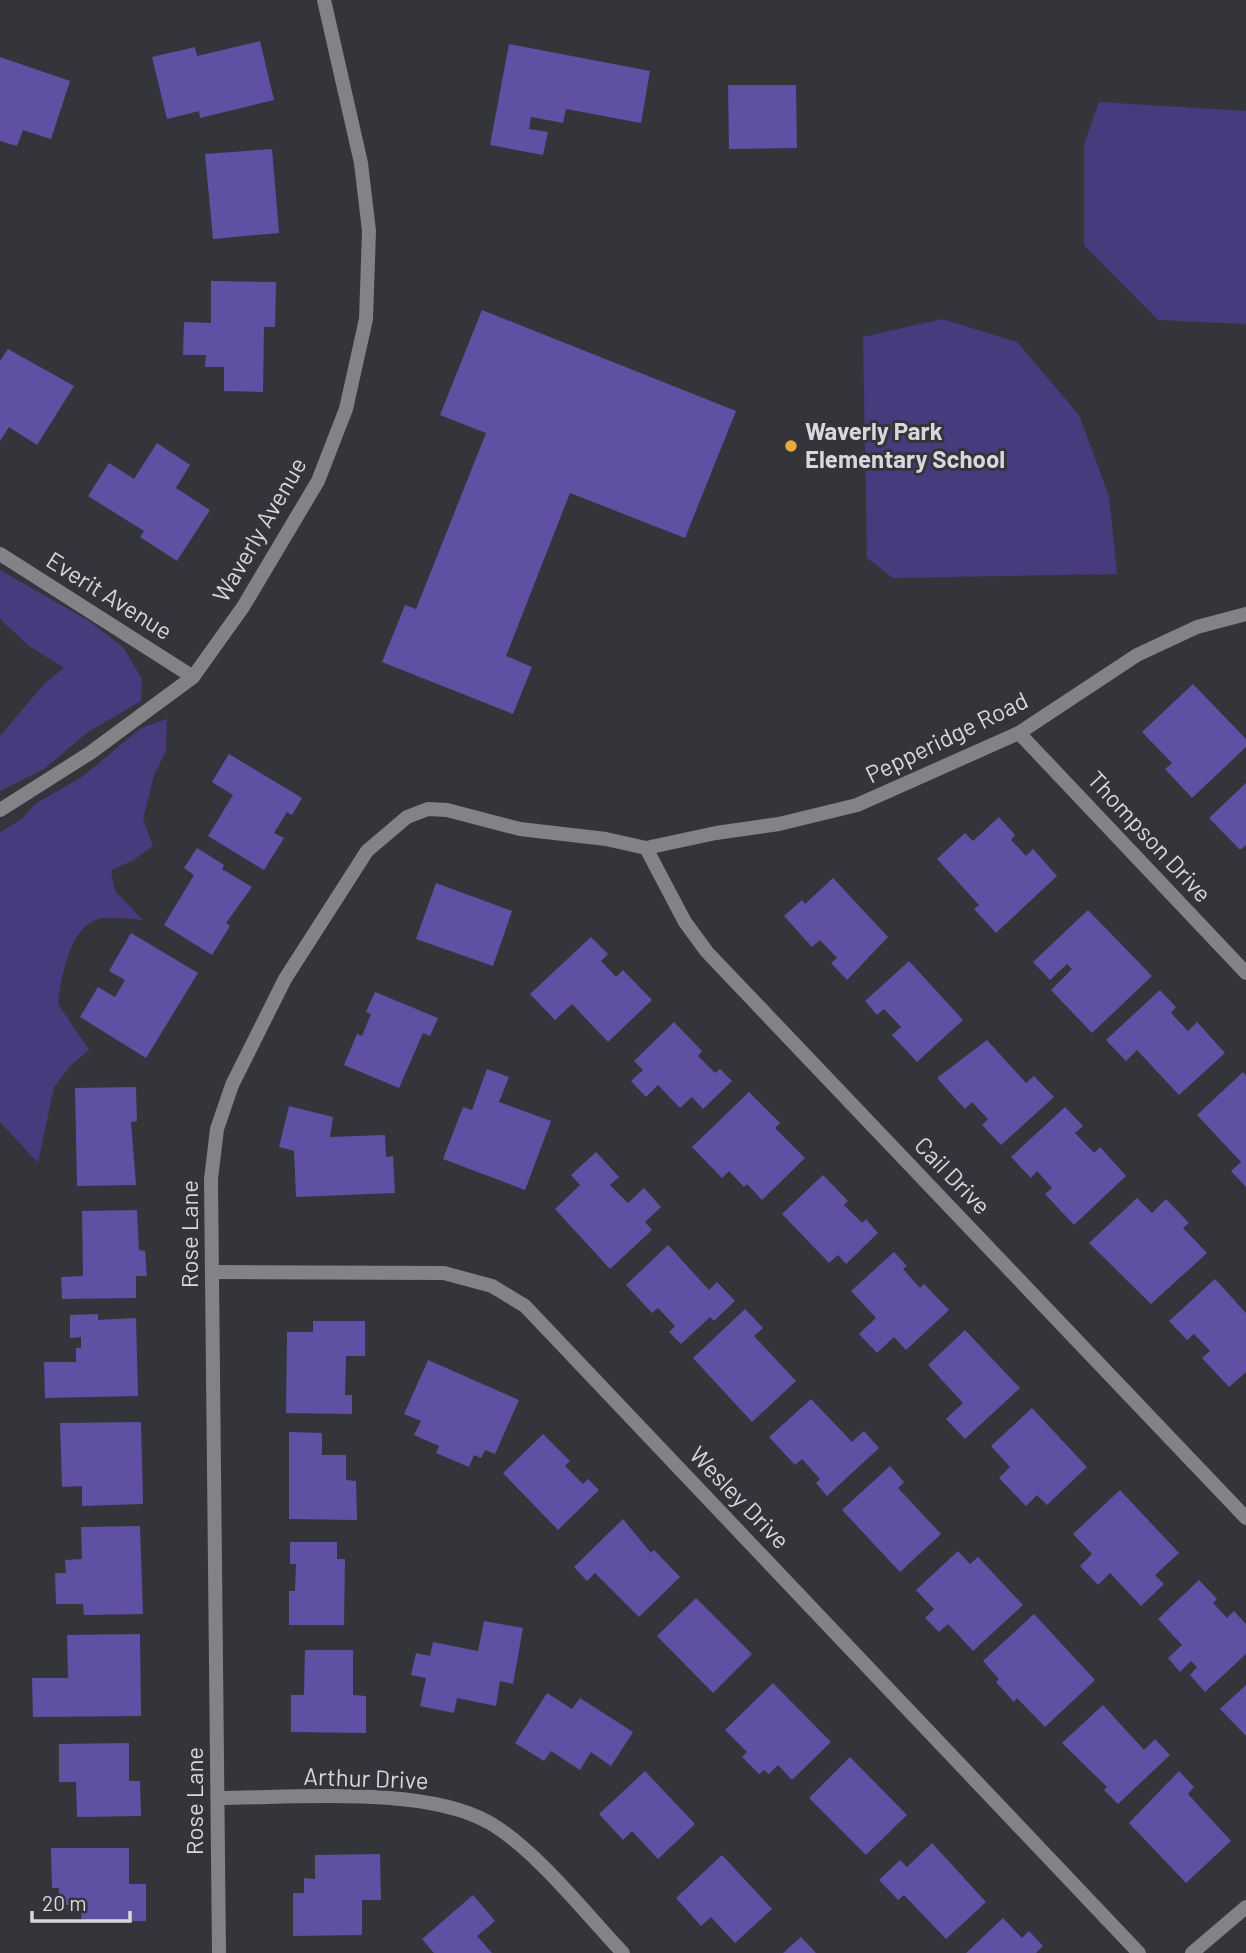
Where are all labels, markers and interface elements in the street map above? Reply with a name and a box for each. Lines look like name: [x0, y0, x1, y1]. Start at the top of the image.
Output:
place label: Waverly Park Elementary School: [805, 416, 1005, 473]
marker: Waverly Park Elementary School: [783, 438, 799, 454]
street label: Waverly Avenue: [206, 452, 312, 607]
street label: Everit Avenue: [41, 545, 178, 645]
street label: Pepperidge Road: [860, 685, 1032, 789]
street label: Thompson Drive: [1082, 764, 1218, 907]
street label: Cail Drive: [909, 1130, 997, 1220]
street label: Rose Lane: [174, 1180, 203, 1288]
street label: Wesley Drive: [684, 1440, 796, 1554]
street label: Rose Lane: [179, 1747, 208, 1855]
street label: Arthur Drive: [303, 1761, 429, 1794]
scale bar: [32, 1880, 130, 1924]
text: 20 m: [42, 1890, 87, 1915]

